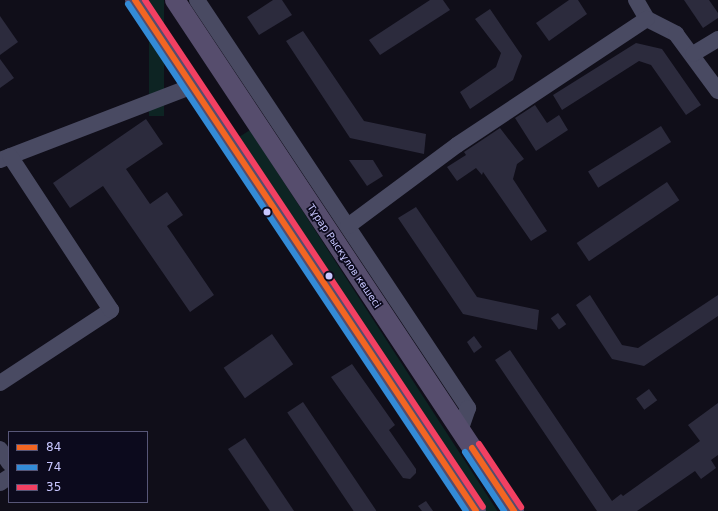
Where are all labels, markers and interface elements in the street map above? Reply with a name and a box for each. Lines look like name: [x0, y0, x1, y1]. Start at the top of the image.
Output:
street label: Тұрар Рыскұлов көшесі: [305, 202, 383, 310]
unlabelled marker: [262, 207, 272, 217]
unlabelled marker: [324, 271, 334, 281]
legend: [8, 431, 148, 503]
text: 84: [46, 440, 61, 454]
text: 74: [46, 460, 61, 474]
text: 35: [46, 480, 61, 494]

